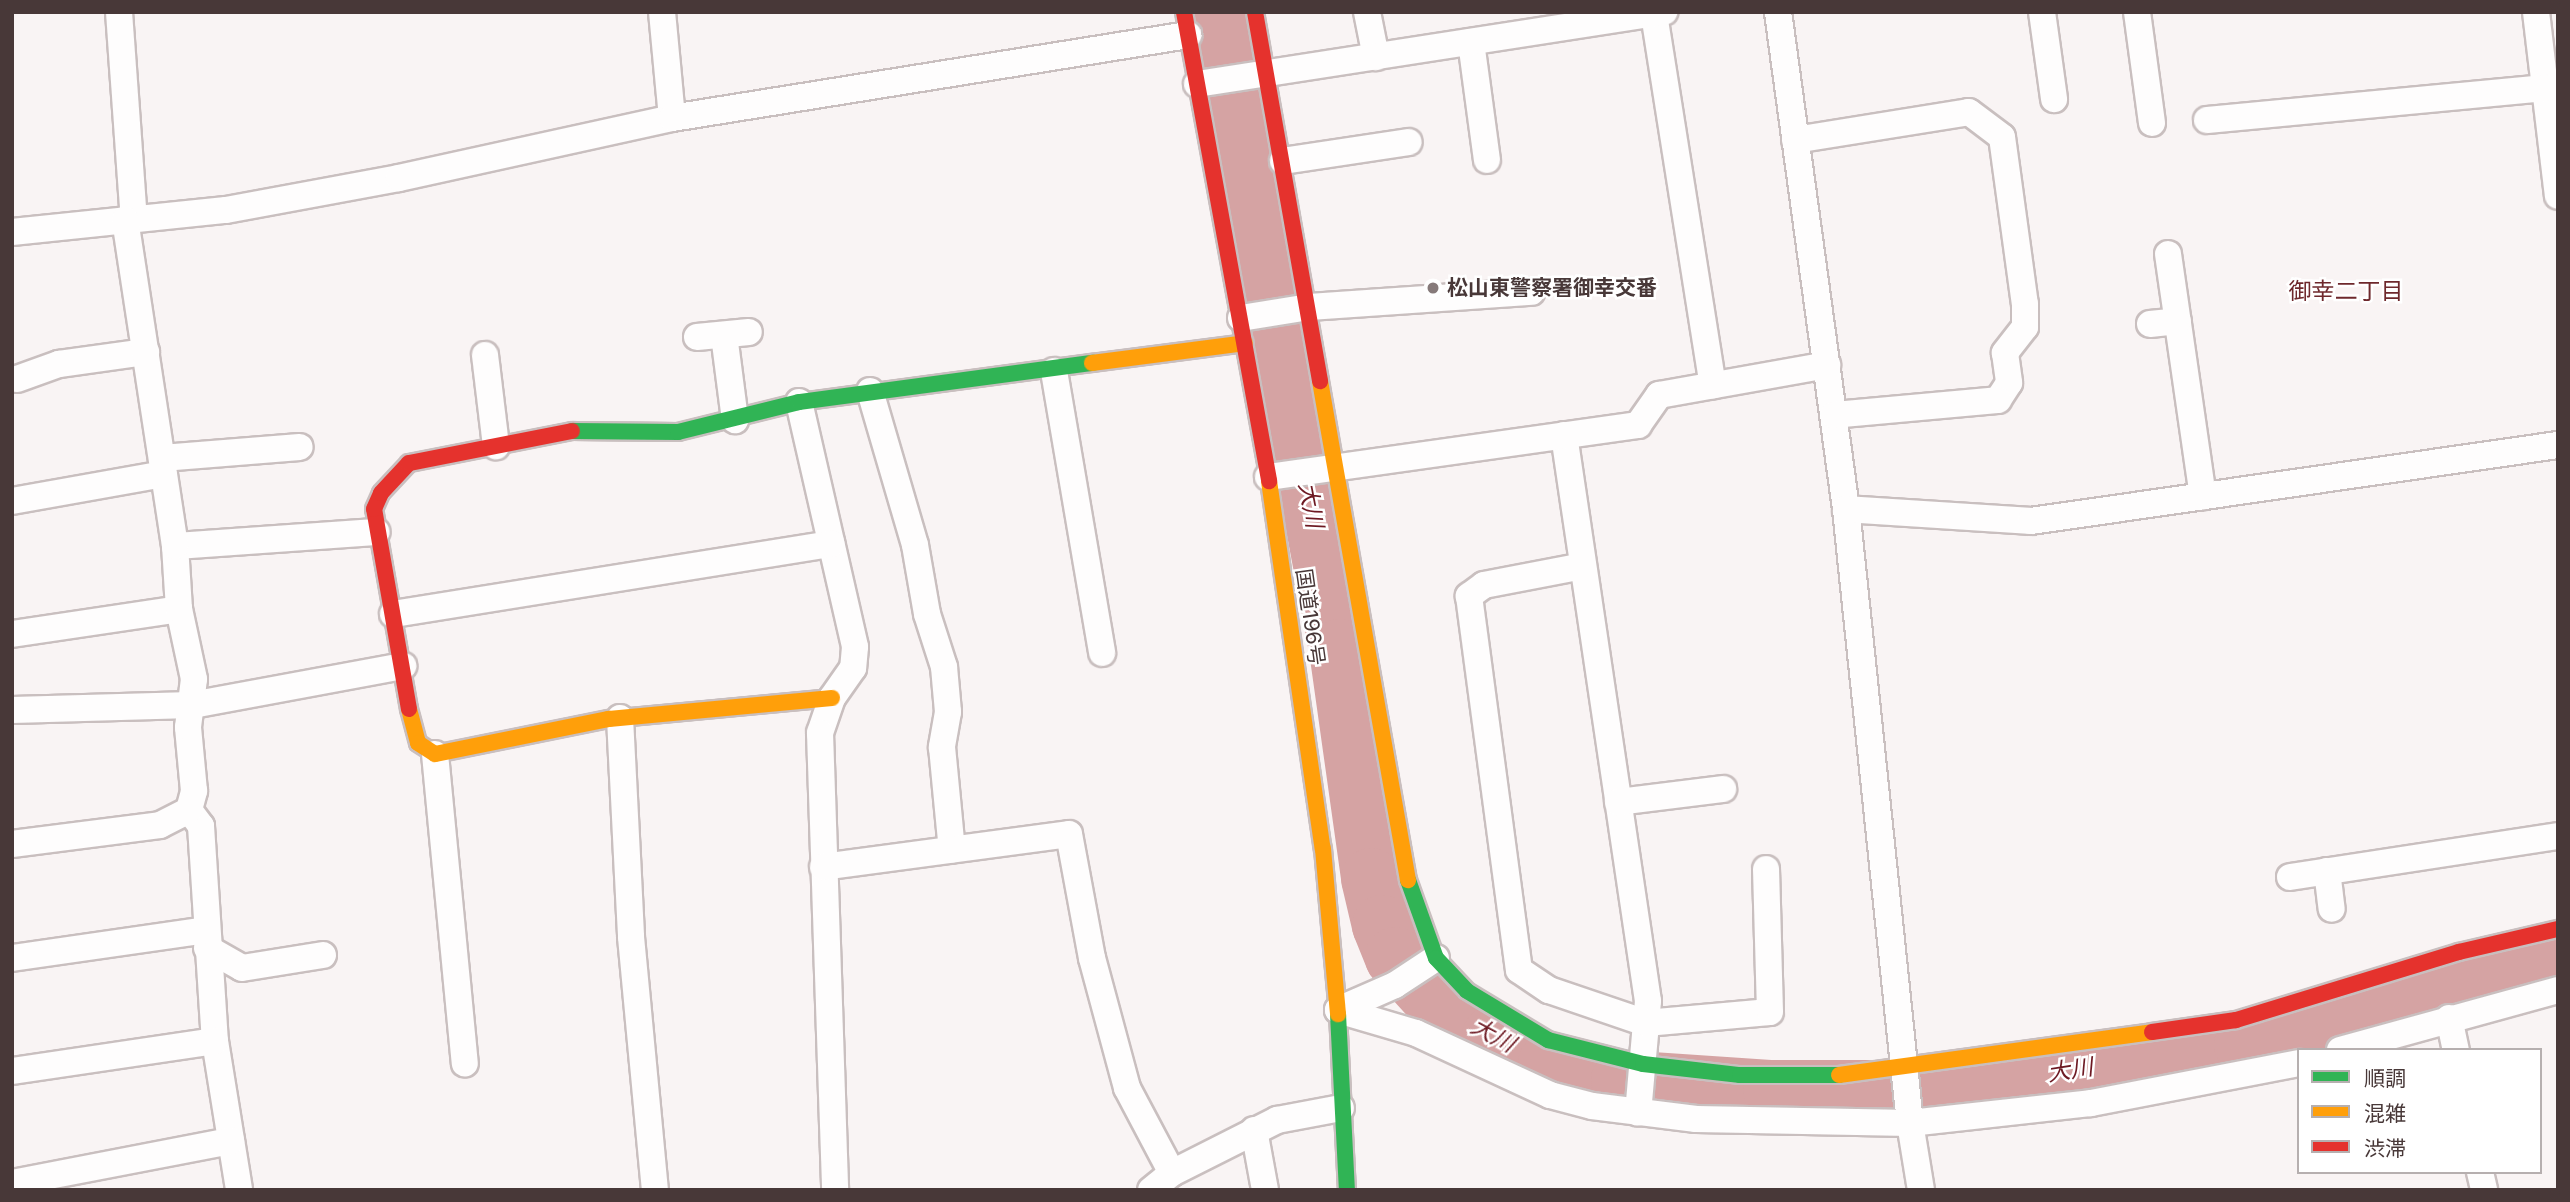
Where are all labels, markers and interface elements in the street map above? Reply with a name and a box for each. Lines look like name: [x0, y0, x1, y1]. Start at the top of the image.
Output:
place label: 松山東警察署御幸交番: [1447, 275, 1657, 301]
district label: 御幸二丁目: [2289, 277, 2403, 305]
marker: 松山東警察署御幸交番: [1425, 280, 1441, 296]
water label: 大川: [1293, 480, 1329, 530]
street label: 国道196号: [1291, 567, 1329, 667]
water label: 大川: [1466, 1012, 1520, 1058]
legend: [2297, 1048, 2542, 1174]
water label: 大川: [2045, 1053, 2095, 1087]
text: 順調: [2364, 1066, 2406, 1091]
text: 混雑: [2364, 1101, 2406, 1126]
text: 渋滞: [2364, 1136, 2406, 1161]

